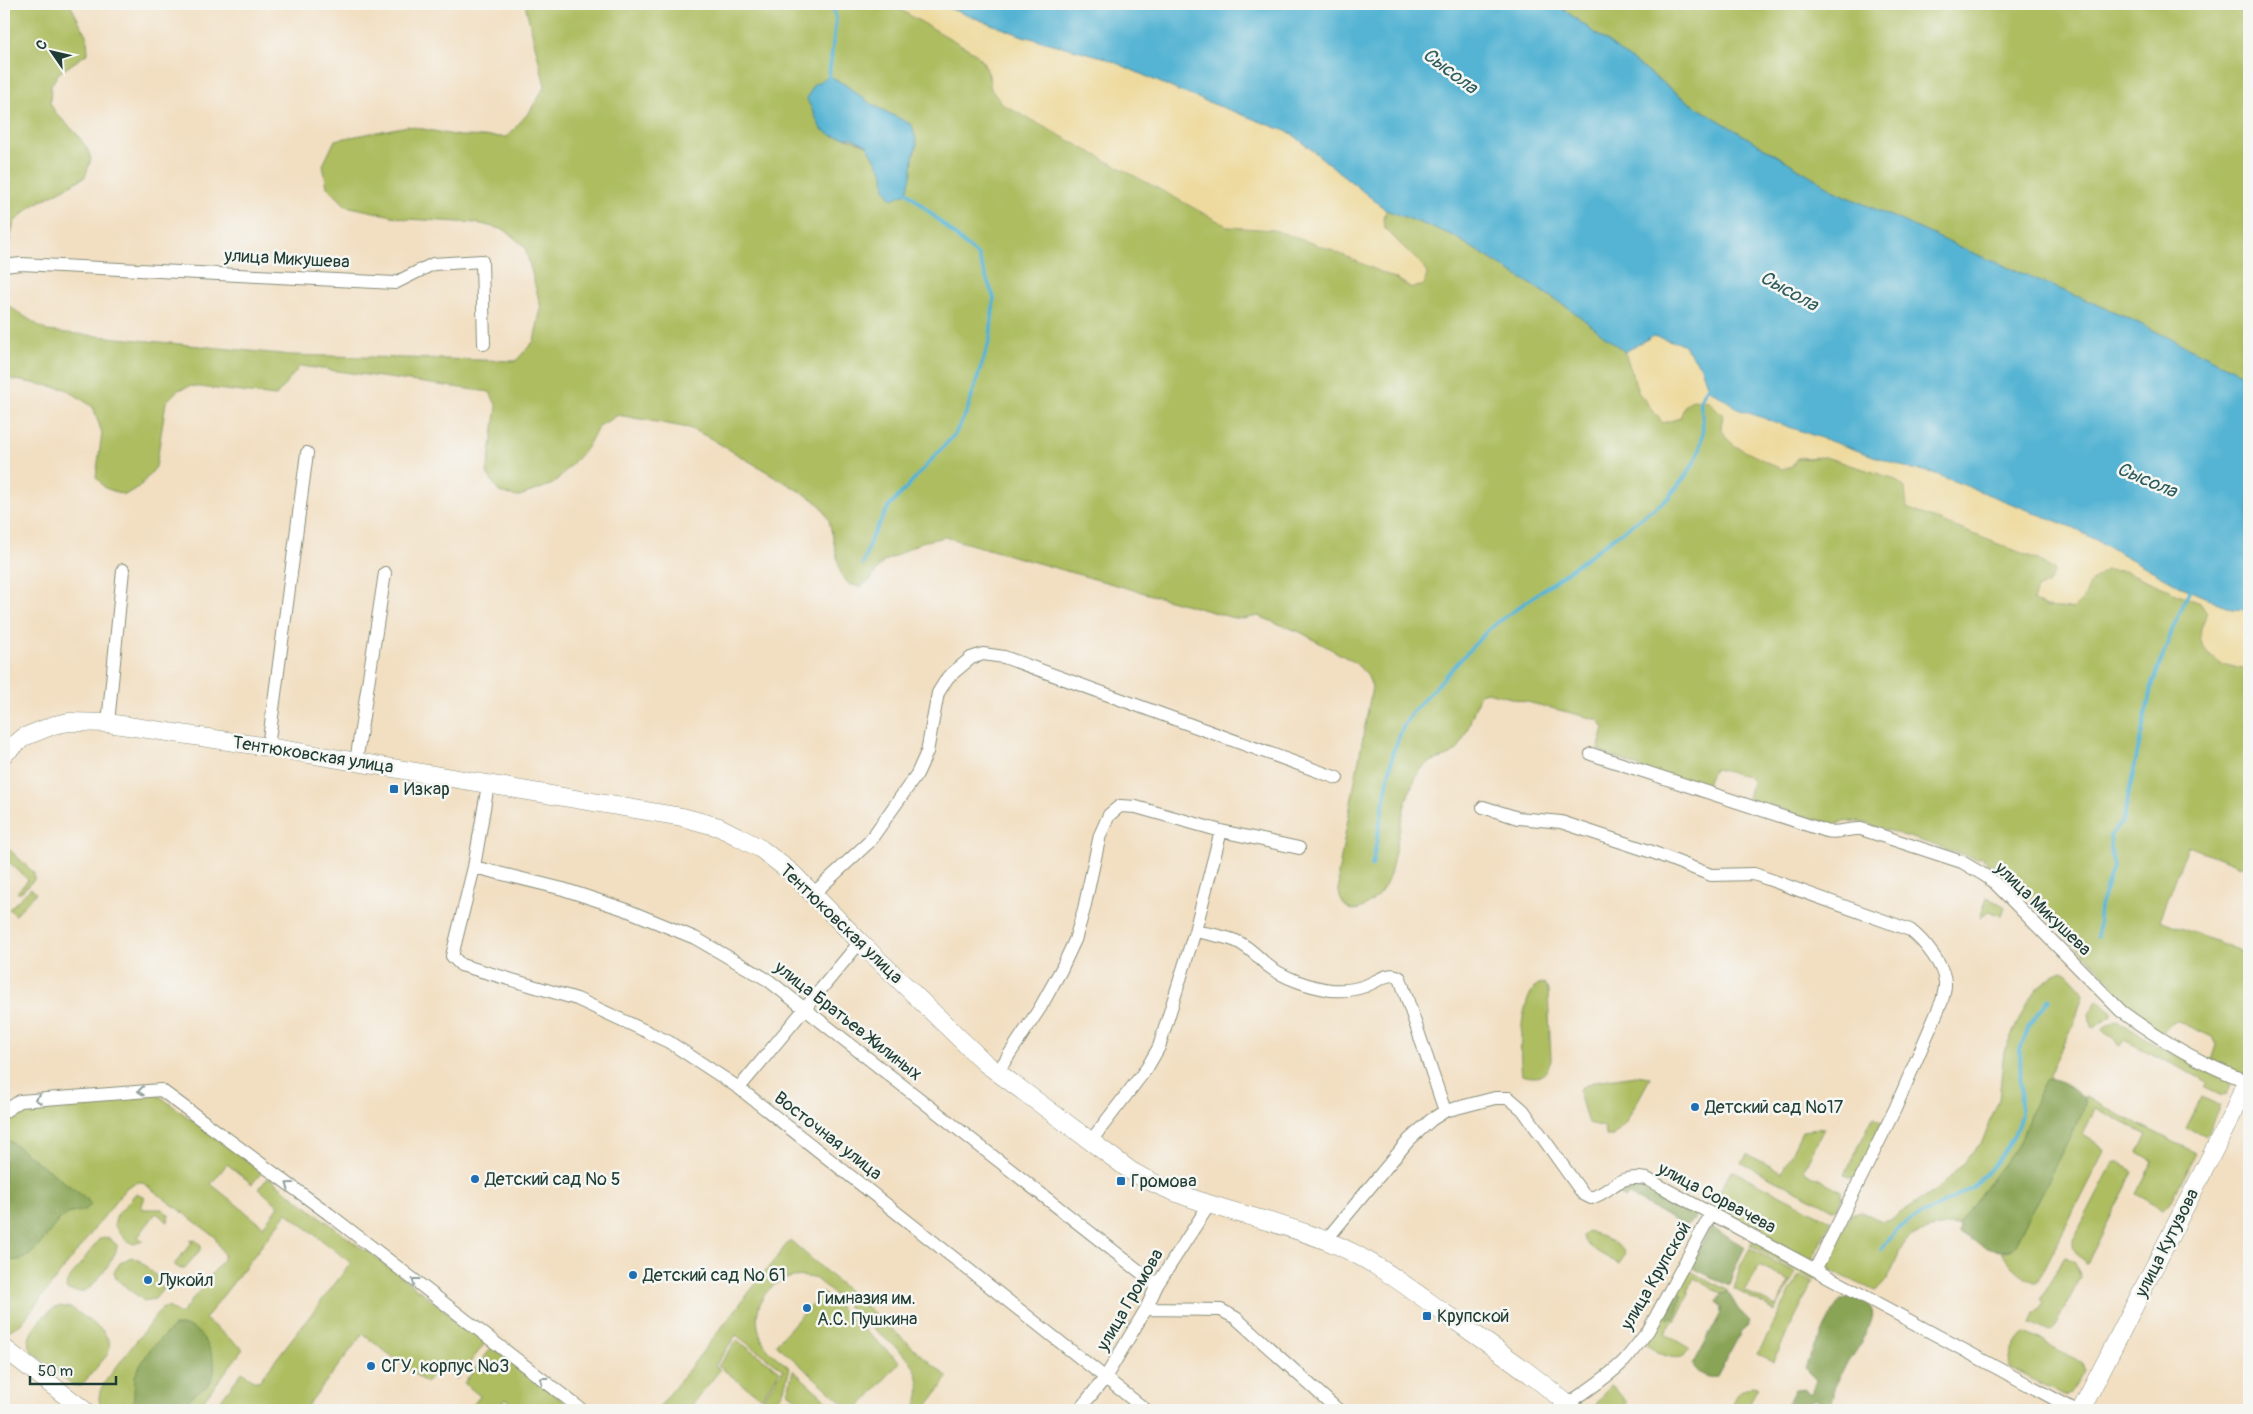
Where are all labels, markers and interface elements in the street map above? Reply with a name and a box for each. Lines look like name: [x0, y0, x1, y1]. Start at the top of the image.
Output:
north arrow: [28, 28, 78, 78]
text: С: [32, 36, 51, 53]
water label: Сысола: [1418, 43, 1483, 100]
street label: улица Микушева: [223, 244, 350, 274]
water label: Сысола: [1756, 265, 1823, 317]
water label: Сысола: [2113, 457, 2182, 504]
street label: Тентюковская улица: [231, 731, 395, 779]
place label: Изкар: [404, 778, 450, 801]
marker: Изкар: [388, 783, 400, 795]
street label: улица Микушева: [1989, 856, 2096, 961]
street label: Тентюковская улица: [774, 859, 908, 989]
street label: улица Братьев Жилиных: [769, 956, 926, 1086]
one-way arrow: [136, 1086, 144, 1097]
street label: Восточная улица: [769, 1087, 887, 1185]
one-way arrow: [34, 1094, 42, 1105]
place label: Детский сад №17: [1704, 1096, 1844, 1119]
marker: Детский сад №17: [1689, 1101, 1701, 1113]
street label: улица Сорвачева: [1653, 1157, 1780, 1239]
place label: Детский сад № 5: [484, 1168, 620, 1191]
place label: Громова: [1131, 1170, 1197, 1193]
marker: Детский сад № 5: [469, 1173, 481, 1185]
marker: Громова: [1115, 1175, 1127, 1187]
one-way arrow: [285, 1182, 295, 1191]
street label: улица Кутузова: [2129, 1185, 2204, 1302]
street label: улица Крупской: [1615, 1218, 1696, 1335]
street label: улица Громова: [1091, 1245, 1169, 1356]
place label: Детский сад № 61: [642, 1264, 786, 1287]
place label: Лукойл: [157, 1269, 214, 1292]
marker: Детский сад № 61: [627, 1269, 639, 1281]
marker: Лукойл: [142, 1274, 154, 1286]
one-way arrow: [411, 1278, 421, 1287]
place label: Гимназия им. А.С. Пушкина: [817, 1287, 917, 1331]
marker: Гимназия им. А.С. Пушкина: [801, 1302, 813, 1314]
place label: Крупской: [1437, 1305, 1509, 1328]
marker: Крупской: [1421, 1310, 1433, 1322]
scale bar: [30, 1354, 116, 1386]
place label: СГУ, корпус №3: [381, 1355, 509, 1378]
marker: СГУ, корпус №3: [365, 1360, 377, 1372]
text: 50 m: [38, 1362, 73, 1381]
one-way arrow: [540, 1378, 549, 1386]

